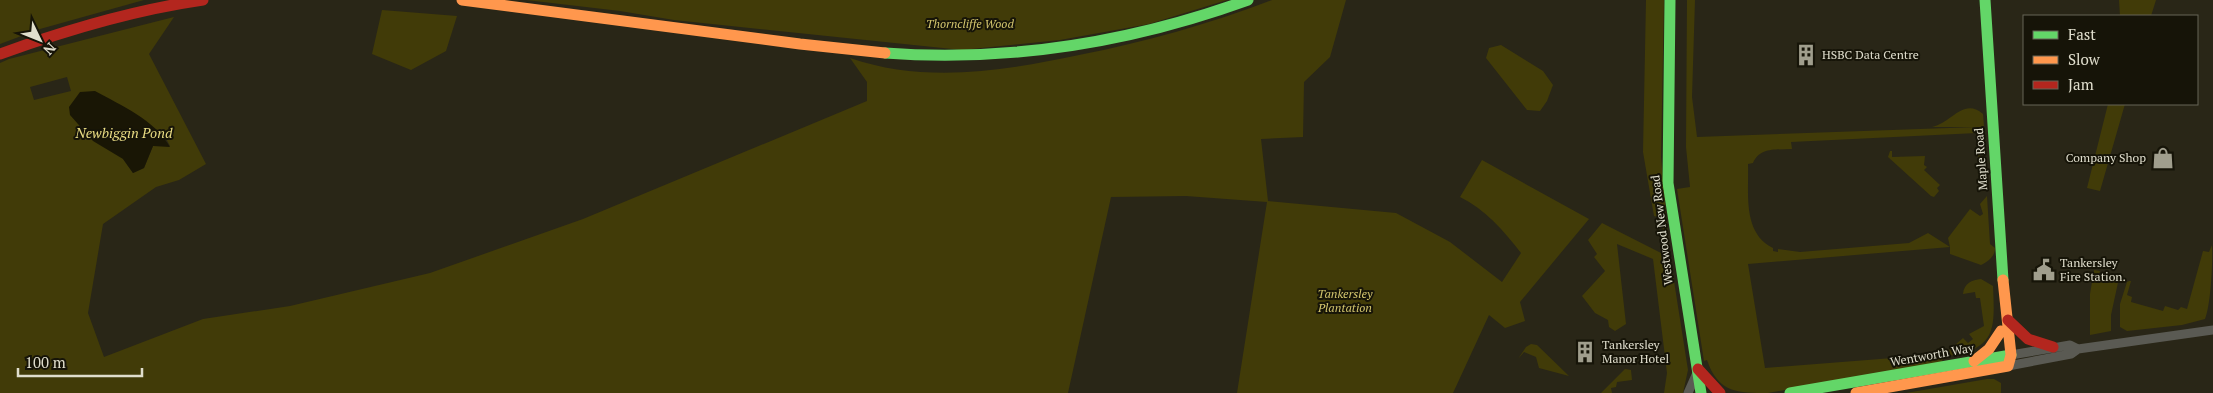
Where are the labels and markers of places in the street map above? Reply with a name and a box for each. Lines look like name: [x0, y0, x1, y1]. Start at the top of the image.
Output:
building icon: HSBC Data Centre: [1793, 42, 1819, 68]
place label: HSBC Data Centre: [1822, 47, 1919, 62]
shop icon: Company Shop: [2150, 145, 2176, 171]
place label: Company Shop: [2066, 150, 2146, 165]
place label: Tankersley Fire Station.: [2060, 255, 2126, 284]
public building icon: Tankersley Fire Station.: [2031, 257, 2057, 283]
place label: Tankersley Manor Hotel: [1602, 337, 1669, 366]
building icon: Tankersley Manor Hotel: [1572, 339, 1598, 365]

